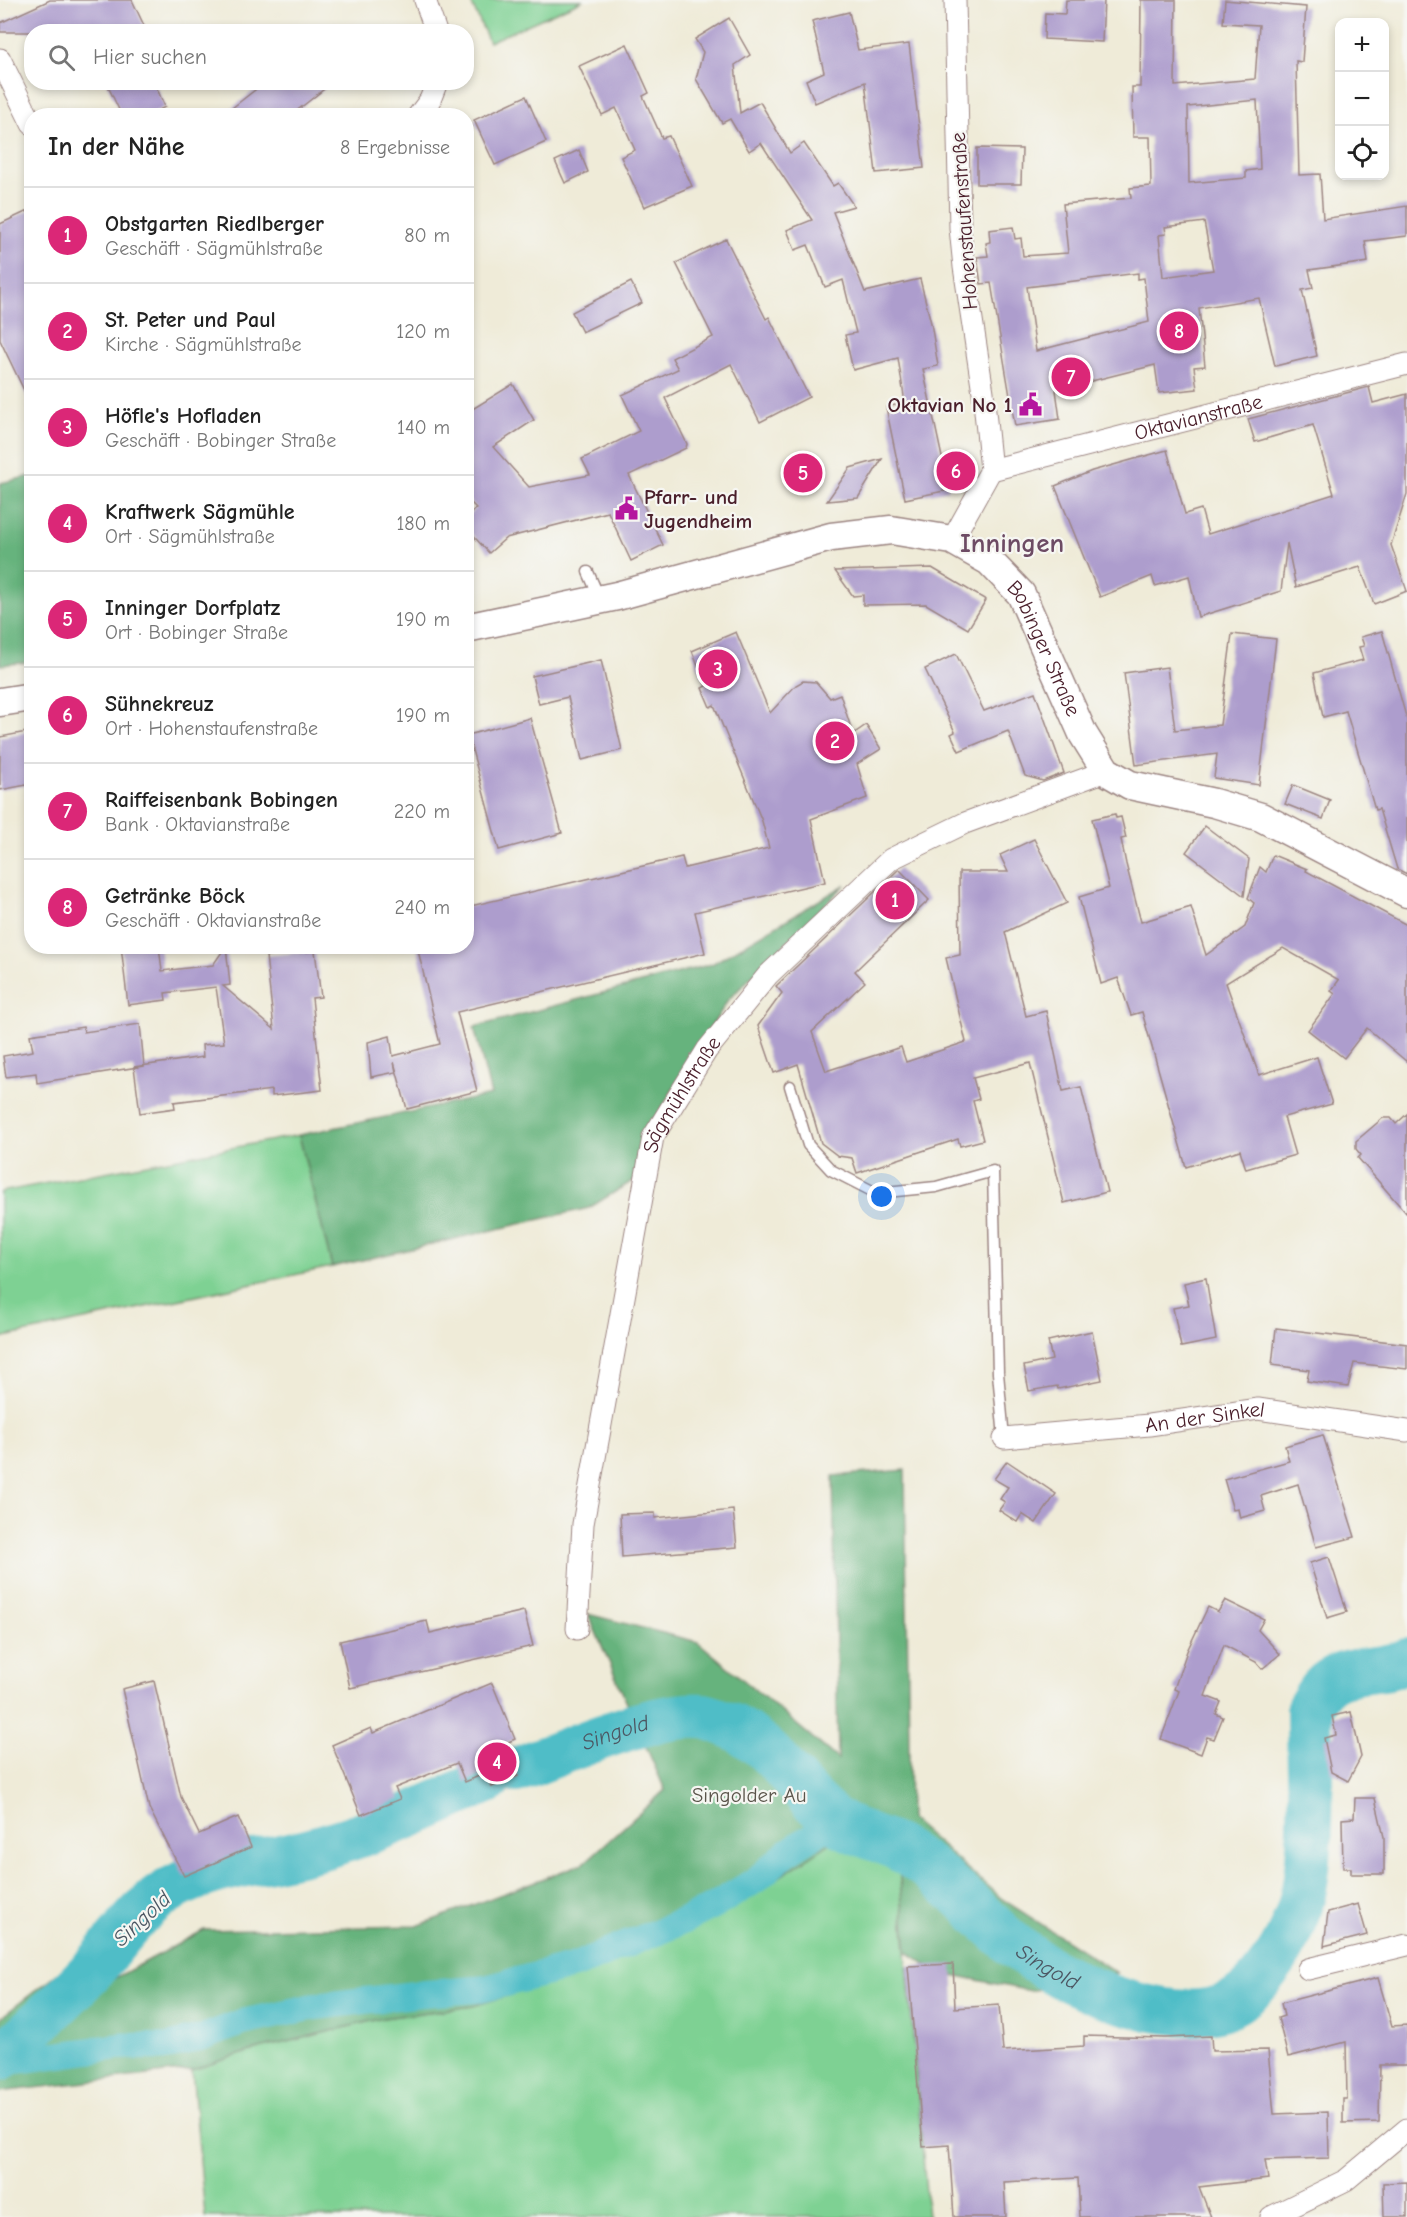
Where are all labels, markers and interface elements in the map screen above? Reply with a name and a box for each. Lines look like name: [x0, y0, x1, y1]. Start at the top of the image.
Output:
map controls: [1335, 18, 1389, 180]
button: +: [1335, 18, 1389, 72]
search box: [24, 24, 474, 90]
icon: search: [45, 41, 78, 74]
text: Hier suchen: [93, 44, 207, 70]
button: −: [1335, 72, 1389, 126]
button: locate: [1335, 126, 1389, 180]
street label: Hohenstaufenstraße: [946, 131, 982, 311]
text: In der Nähe: [48, 132, 185, 162]
text: 8 Ergebnisse: [340, 136, 450, 159]
text: Obstgarten Riedlberger: [105, 211, 324, 237]
text: 1: [64, 224, 71, 247]
text: 80 m: [404, 224, 450, 247]
text: Geschäft · Sägmühlstraße: [105, 237, 323, 260]
text: St. Peter und Paul: [105, 307, 276, 333]
pin: 8: [1160, 308, 1198, 354]
text: 2: [63, 320, 72, 343]
text: 120 m: [396, 320, 450, 343]
text: Kirche · Sägmühlstraße: [105, 333, 302, 356]
pin: 7: [1052, 354, 1090, 400]
street label: Oktavianstraße: [1132, 389, 1265, 445]
public building icon: Oktavian No 1: [1017, 392, 1043, 418]
place label: Oktavian No 1: [887, 393, 1012, 417]
text: Höfle's Hofladen: [105, 403, 261, 429]
text: 3: [63, 416, 72, 439]
text: 140 m: [397, 416, 450, 439]
text: Geschäft · Bobinger Straße: [105, 429, 336, 452]
pin: 6: [936, 448, 976, 494]
pin: 5: [784, 450, 822, 496]
place label: Pfarr- und Jugendheim: [644, 485, 752, 533]
public building icon: Pfarr- und Jugendheim: [613, 496, 639, 522]
text: Kraftwerk Sägmühle: [105, 499, 295, 525]
text: 4: [63, 512, 72, 535]
text: 180 m: [396, 512, 450, 535]
text: Ort · Sägmühlstraße: [105, 525, 275, 548]
district label: Inningen: [960, 528, 1064, 559]
street label: Bobinger Straße: [1002, 575, 1086, 720]
text: Inninger Dorfplatz: [105, 595, 280, 621]
text: 5: [62, 608, 73, 631]
text: 190 m: [396, 608, 450, 631]
text: Ort · Bobinger Straße: [105, 621, 288, 644]
pin: 3: [698, 646, 738, 692]
text: Sühnekreuz: [105, 691, 213, 717]
text: 6: [62, 704, 73, 727]
text: 190 m: [396, 704, 450, 727]
text: Ort · Hohenstaufenstraße: [105, 717, 318, 740]
pin: 2: [816, 718, 854, 764]
text: Raiffeisenbank Bobingen: [105, 787, 338, 813]
text: 7: [63, 800, 72, 823]
text: 220 m: [394, 800, 450, 823]
text: Bank · Oktavianstraße: [105, 813, 290, 836]
pin: 1: [876, 878, 914, 922]
text: Getränke Böck: [105, 883, 245, 909]
text: 8: [62, 896, 73, 919]
text: 240 m: [395, 896, 450, 919]
text: Geschäft · Oktavianstraße: [105, 909, 321, 932]
street label: Sägmühlstraße: [638, 1031, 725, 1155]
your location: [867, 1182, 896, 1211]
street label: An der Sinkel: [1143, 1397, 1266, 1437]
water label: Singold: [578, 1710, 653, 1756]
pin: 4: [478, 1740, 516, 1784]
park label: Singolder Au: [692, 1783, 806, 1807]
water label: Singold: [108, 1885, 177, 1952]
water label: Singold: [1011, 1938, 1085, 1996]

